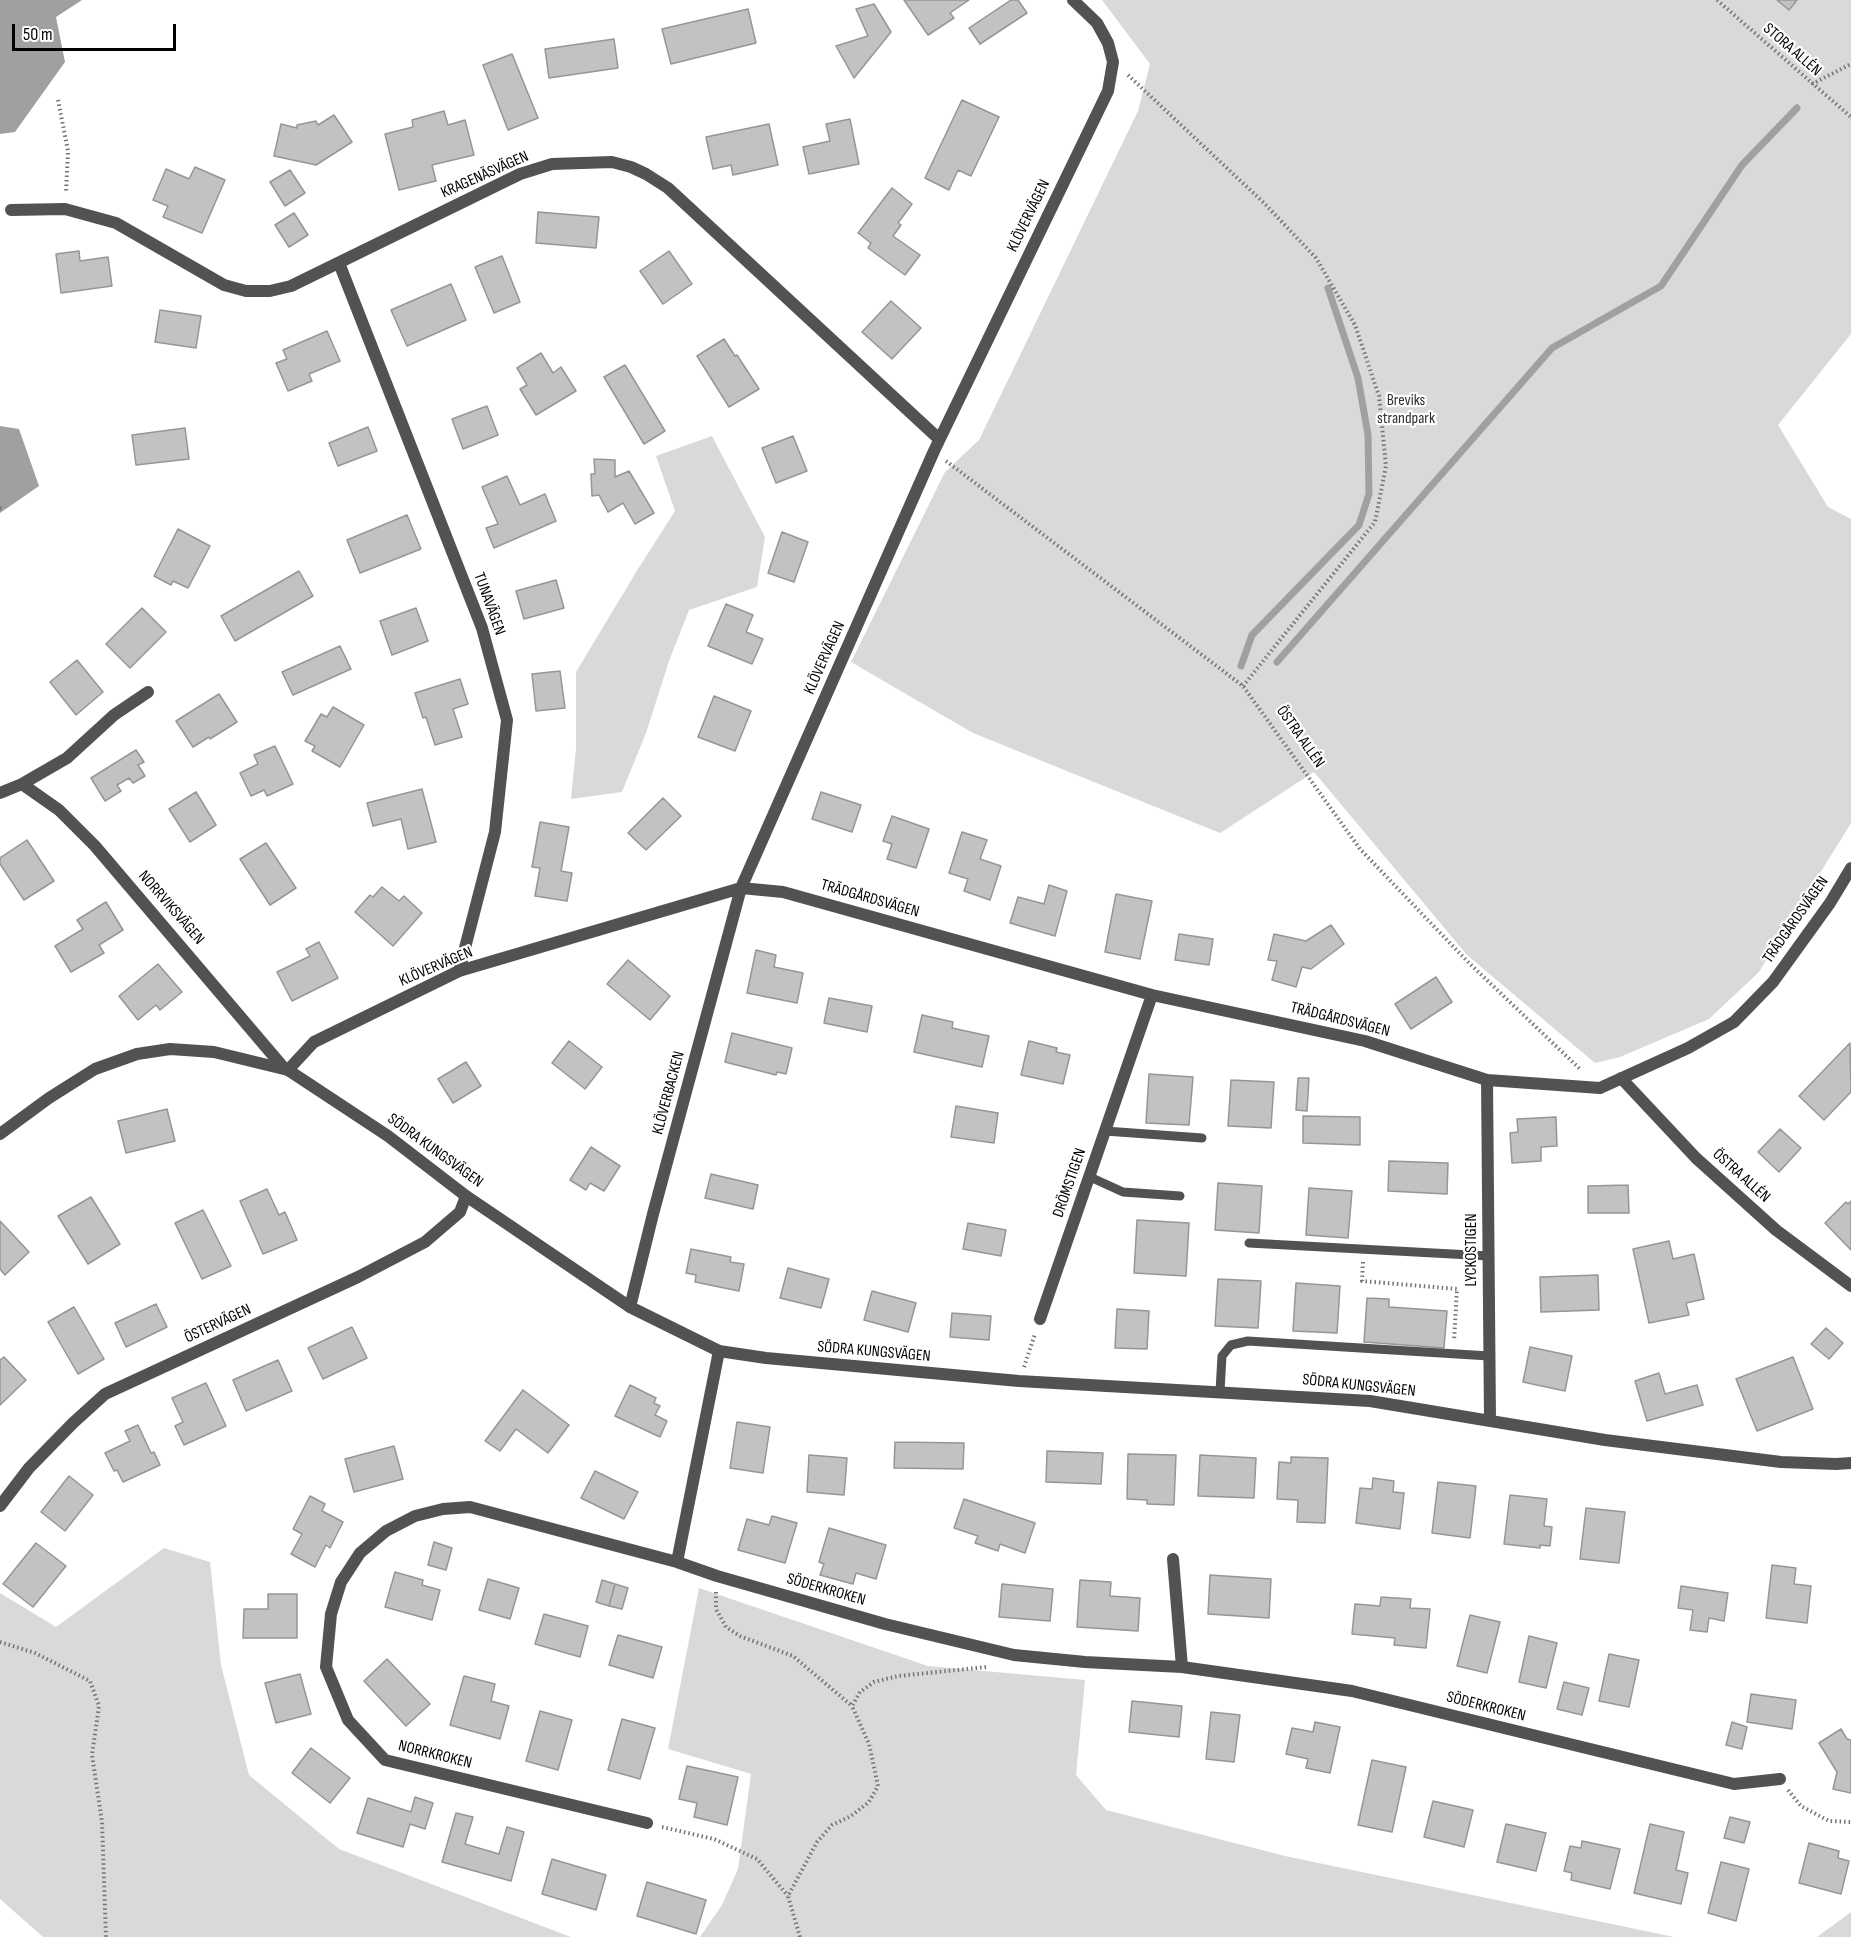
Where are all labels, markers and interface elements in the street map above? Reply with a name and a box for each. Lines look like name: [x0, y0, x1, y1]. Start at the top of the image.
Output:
scale bar: [15, 12, 178, 50]
street label: STORA ALLÉN: [1759, 19, 1825, 81]
text: 50 m: [23, 24, 53, 45]
street label: KRAGENÄSVÄGEN: [438, 147, 532, 203]
street label: KLÖVERVÄGEN: [1003, 177, 1055, 255]
park label: Breviks strandpark: [1377, 391, 1435, 429]
street label: TUNAVÄGEN: [469, 570, 509, 638]
street label: KLÖVERVÄGEN: [800, 619, 850, 697]
street label: ÖSTRA ALLÉN: [1272, 702, 1328, 772]
street label: NORRVIKSVÄGEN: [134, 867, 208, 949]
street label: TRÄDGÅRDSVÄGEN: [1759, 873, 1833, 967]
street label: TRÄDGÅRDSVÄGEN: [819, 876, 921, 922]
street label: KLÖVERVÄGEN: [396, 943, 476, 991]
street label: TRÄDGÅRDSVÄGEN: [1288, 998, 1392, 1042]
street label: KLÖVERBACKEN: [649, 1049, 689, 1137]
street label: SÖDRA KUNGSVÄGEN: [383, 1110, 487, 1192]
street label: ÖSTRA ALLÉN: [1708, 1145, 1774, 1207]
street label: DRÖMSTIGEN: [1049, 1146, 1091, 1220]
street label: LYCKOSTIGEN: [1462, 1213, 1482, 1287]
street label: ÖSTERVÄGEN: [182, 1300, 254, 1348]
street label: SÖDRA KUNGSVÄGEN: [817, 1337, 931, 1367]
street label: SÖDRA KUNGSVÄGEN: [1302, 1371, 1416, 1401]
street label: SÖDERKROKEN: [785, 1570, 867, 1610]
street label: SÖDERKROKEN: [1444, 1688, 1528, 1726]
street label: NORRKROKEN: [396, 1737, 474, 1773]

